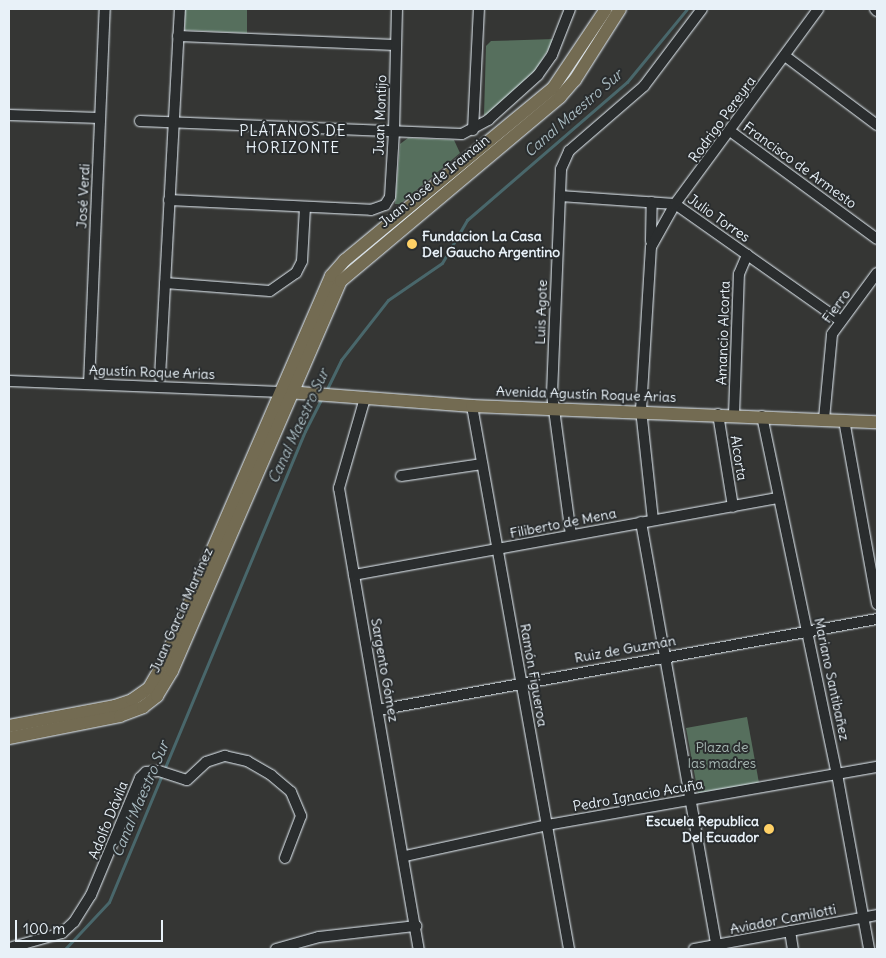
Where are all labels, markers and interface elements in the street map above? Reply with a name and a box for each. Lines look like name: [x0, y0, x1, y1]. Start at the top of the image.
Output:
water label: Canal Maestro Sur: [520, 65, 626, 161]
street label: Rodrigo Pereyra: [685, 73, 759, 165]
street label: Juan Montijo: [370, 74, 390, 156]
street label: Francisco de Armesto: [740, 118, 860, 212]
district label: PLÁTANOS DE HORIZONTE: [238, 121, 348, 156]
street label: Juan José de Iramain: [375, 131, 493, 231]
street label: José Verdi: [73, 163, 93, 229]
street label: Julio Torres: [685, 190, 753, 246]
place label: Fundacion La Casa Del Gaucho Argentino: [422, 228, 560, 260]
marker: Fundacion La Casa Del Gaucho Argentino: [406, 238, 418, 250]
street label: Luis Agote: [531, 279, 551, 345]
street label: Amancio Alcorta: [713, 281, 733, 385]
street label: Fierro: [818, 286, 854, 326]
street label: Agustín Roque Arias: [89, 361, 215, 383]
water label: Canal Maestro Sur: [264, 366, 332, 486]
street label: Avenida Agustín Roque Arias: [496, 382, 676, 406]
street label: Alcorta: [727, 434, 751, 482]
street label: Filiberto de Mena: [508, 504, 618, 542]
street label: Juan García Martínez: [146, 545, 216, 675]
street label: Mariano Santibañez: [811, 616, 853, 742]
street label: Sargento Gómez: [368, 617, 402, 723]
street label: Ramón Figueroa: [517, 622, 551, 728]
street label: Ruiz de Guzmán: [573, 632, 677, 666]
water label: Canal Maestro Sur: [107, 738, 173, 860]
park label: Plaza de las madres: [688, 739, 756, 772]
street label: Pedro Ignacio Acuña: [572, 775, 704, 815]
street label: Adolfo Dávila: [85, 778, 131, 862]
place label: Escuela Republica Del Ecuador: [646, 813, 759, 846]
marker: Escuela Republica Del Ecuador: [763, 823, 775, 835]
street label: Aviador Camilotti: [728, 900, 838, 938]
scale bar: [18, 910, 165, 942]
text: 100 m: [23, 919, 65, 938]

